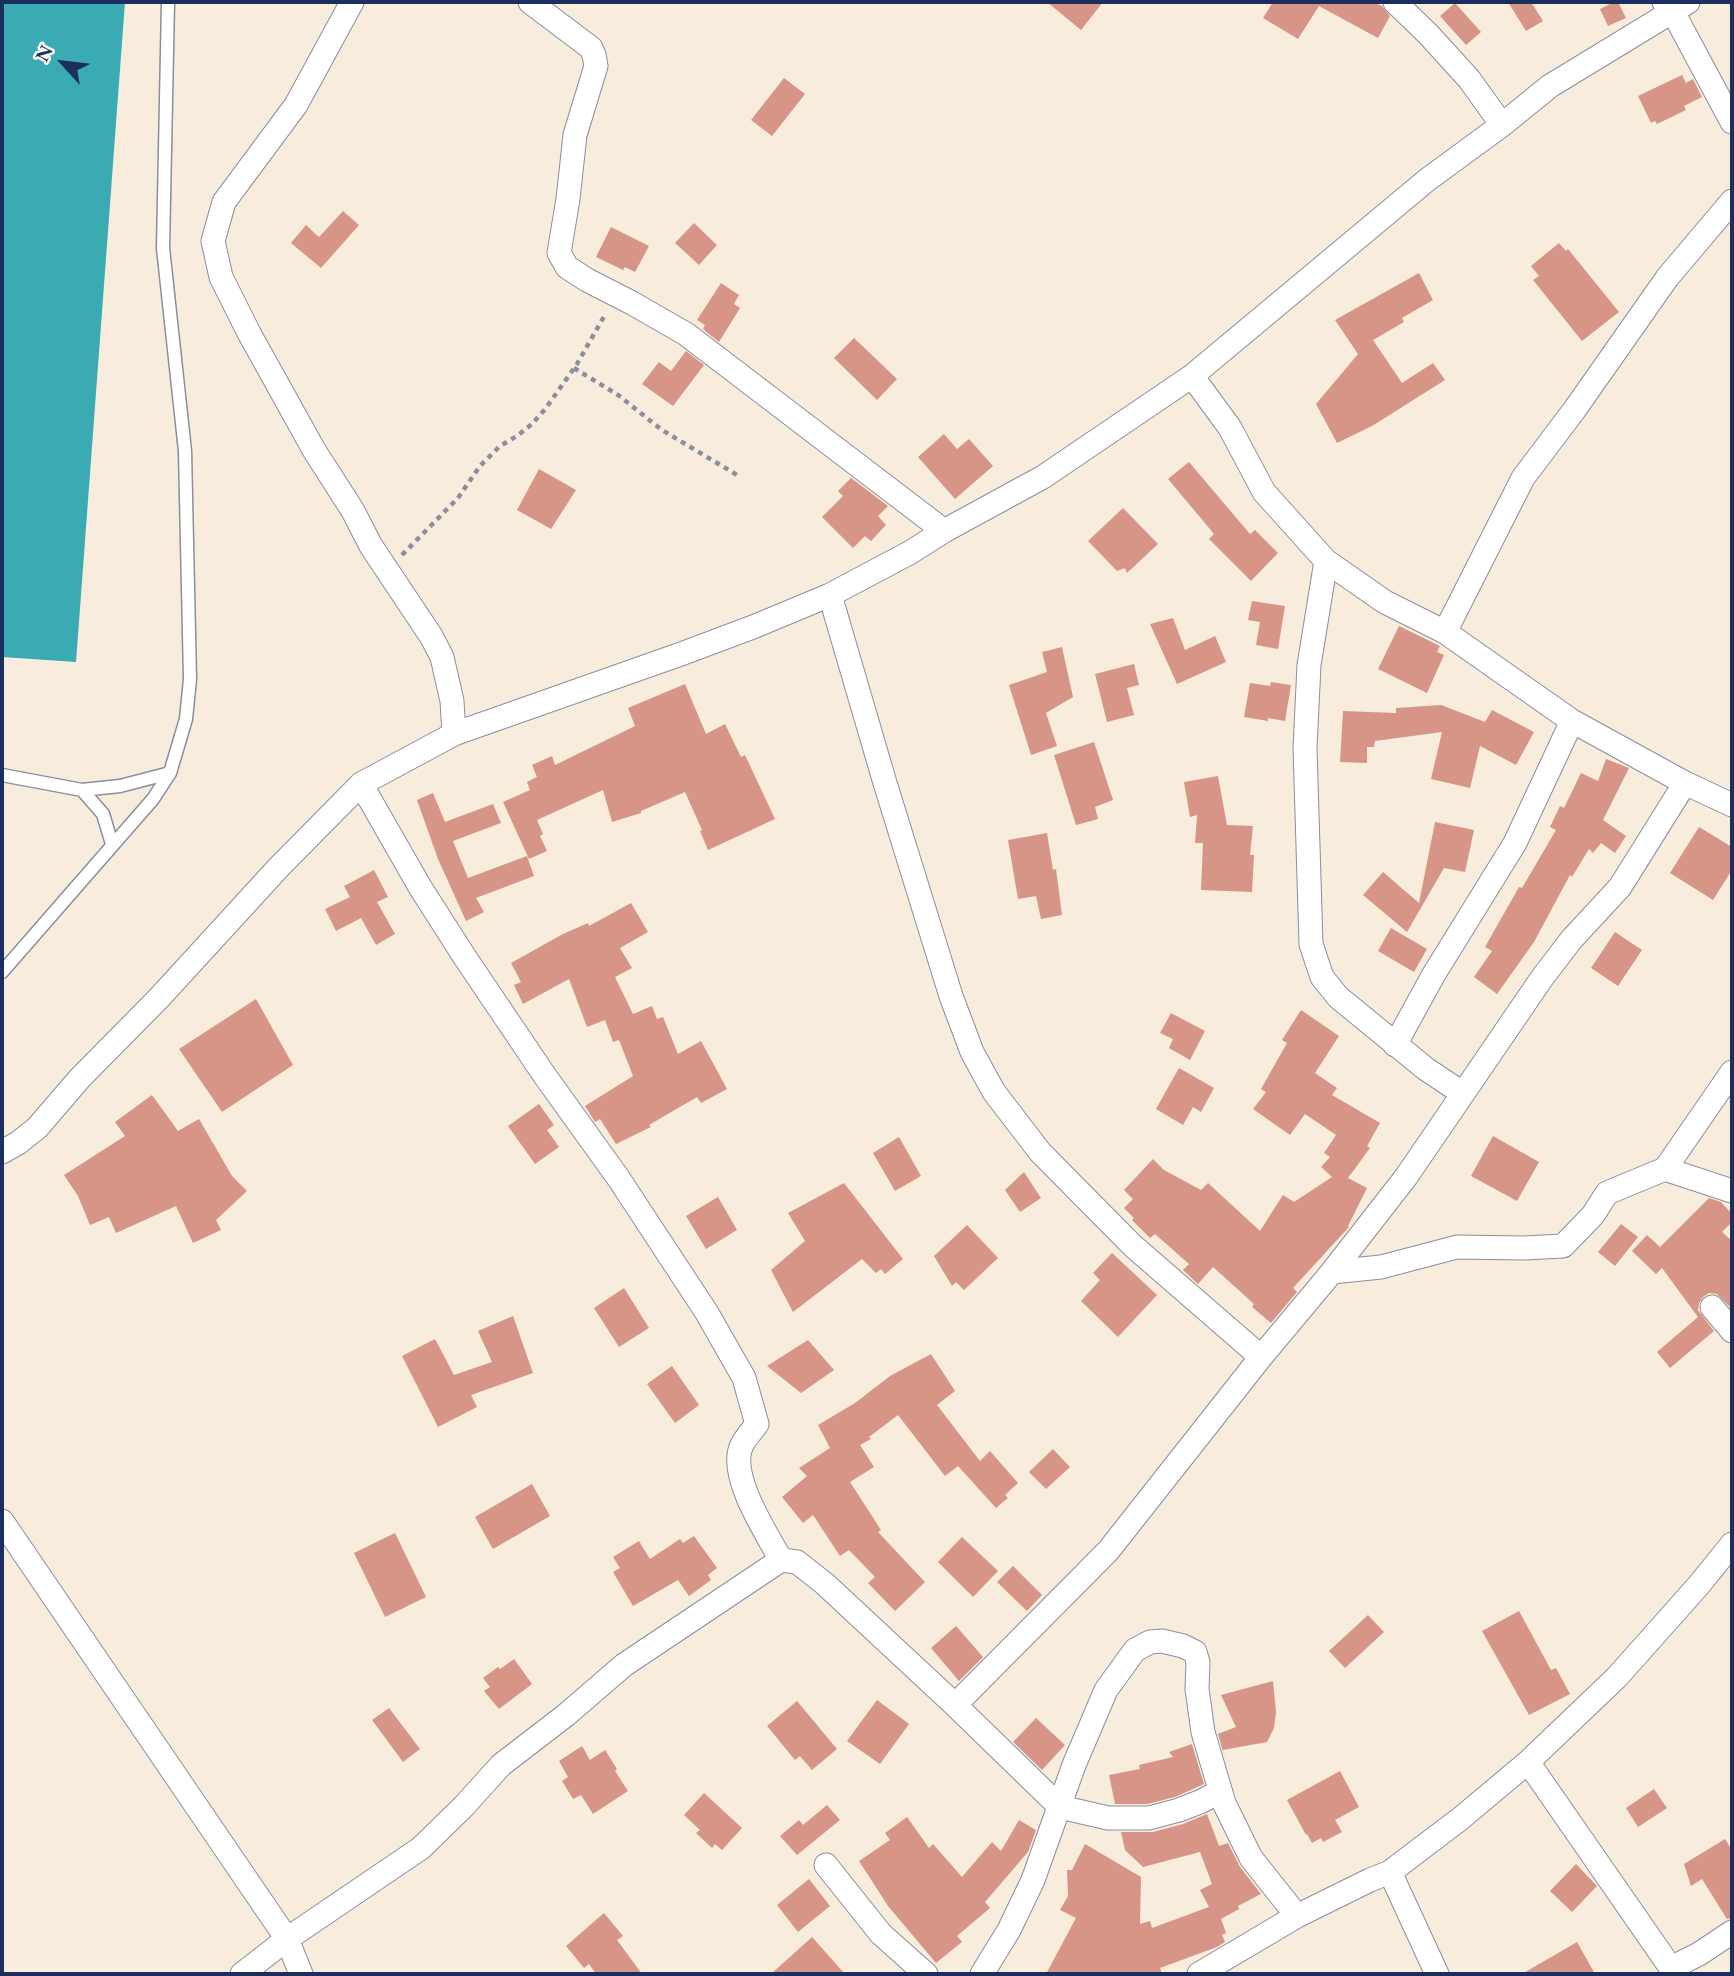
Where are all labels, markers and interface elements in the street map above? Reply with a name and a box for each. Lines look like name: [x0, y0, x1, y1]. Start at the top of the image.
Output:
north arrow: [28, 28, 98, 98]
text: N: [29, 41, 58, 66]

